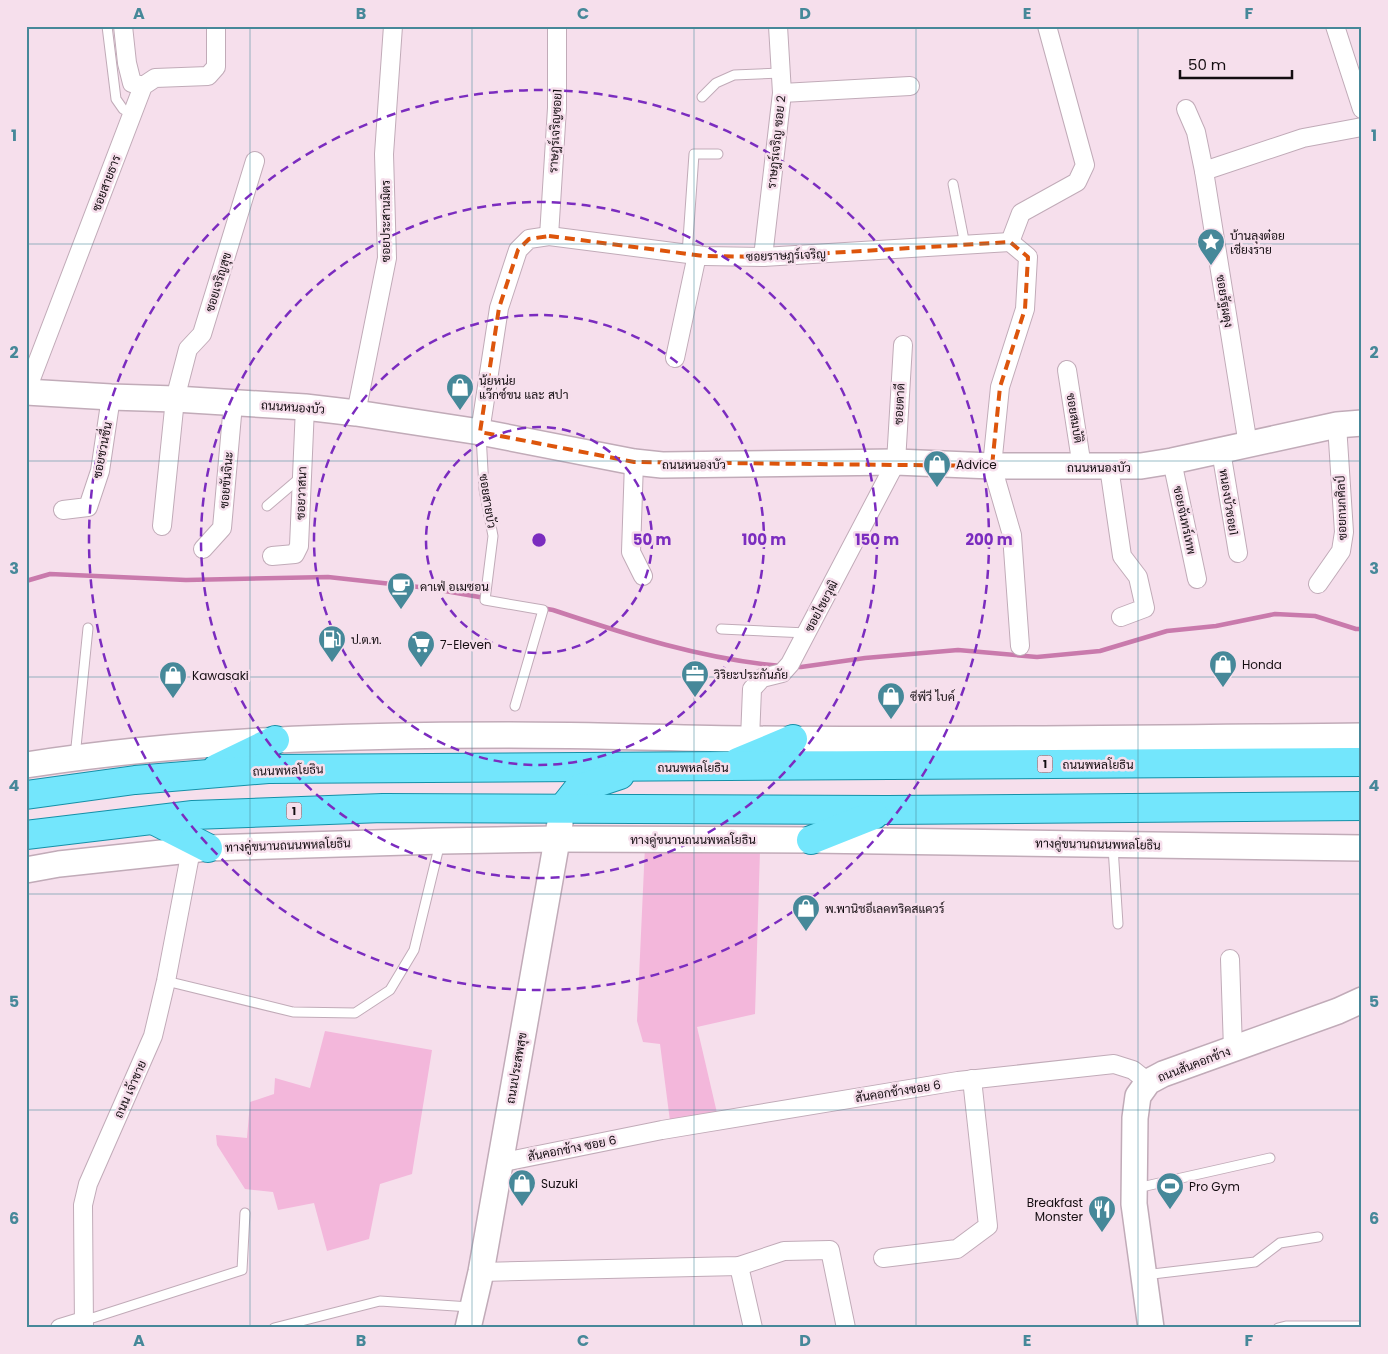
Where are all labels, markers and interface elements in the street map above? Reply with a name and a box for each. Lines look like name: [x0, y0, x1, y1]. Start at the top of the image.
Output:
text: A: [133, 2, 145, 25]
text: B: [356, 2, 366, 25]
text: C: [577, 2, 589, 25]
text: D: [799, 2, 811, 25]
text: E: [1023, 2, 1031, 25]
text: F: [1245, 2, 1254, 25]
scale bar: [1180, 48, 1293, 80]
text: 50 m: [1188, 54, 1226, 75]
street label: ราษฎร์เจริญซอย1: [544, 89, 566, 173]
street label: ราษฎร์เจริญ ซอย 2: [763, 94, 789, 189]
text: 1: [11, 124, 17, 147]
text: 1: [1371, 124, 1377, 147]
street label: ซอยสายธาร: [87, 152, 125, 214]
street label: ซอยประสานมิตร: [377, 180, 394, 262]
place icon: บ้านลุงต๋อย เชียงราย: [1196, 227, 1226, 266]
place label: บ้านลุงต๋อย เชียงราย: [1230, 227, 1285, 258]
street label: ซอยราษฎร์เจริญ: [746, 245, 826, 265]
street label: ซอยเจริญสุข: [201, 250, 236, 314]
street label: ซอยรัฐผดุง: [1211, 273, 1238, 329]
text: 2: [9, 341, 19, 364]
text: 2: [1369, 341, 1379, 364]
shop icon: นุ้ยหนุ่ย แว๊กซ์ขน และ สปา: [445, 372, 475, 411]
place label: นุ้ยหนุ่ย แว๊กซ์ขน และ สปา: [479, 372, 569, 403]
street label: ซอยตาดี: [889, 383, 909, 425]
street label: ซอยสมบัติ: [1063, 392, 1087, 444]
street label: ถนนหนองบัว: [261, 396, 325, 418]
street label: ซอยชวนชื่น: [86, 420, 116, 480]
shop icon: Advice: [922, 449, 952, 488]
street label: ซอยขันจินะ: [215, 451, 237, 509]
street label: ถนนหนองบัว: [662, 456, 726, 473]
place label: Advice: [956, 456, 997, 473]
street label: ถนนหนองบัว: [1067, 459, 1131, 476]
street label: ซอยวาสนา: [292, 466, 310, 520]
street label: หนองบัวซอย1: [1215, 468, 1243, 536]
street label: ซอยสายบัว: [475, 473, 501, 529]
street label: ซอยกนกศิลป์: [1331, 475, 1351, 541]
street label: ซอยจันทร์เทพ: [1169, 484, 1201, 556]
text: 50 m: [633, 529, 671, 550]
text: 100 m: [742, 529, 786, 550]
text: 150 m: [855, 529, 899, 550]
text: 200 m: [965, 529, 1013, 550]
centre of rings: [530, 531, 548, 549]
text: 3: [9, 557, 19, 580]
text: 3: [1369, 557, 1379, 580]
cafe icon: คาเฟ่ อเมซอน: [386, 571, 416, 610]
street label: ซอยไชยวุฒิ: [800, 577, 843, 635]
place label: คาเฟ่ อเมซอน: [420, 578, 489, 595]
fuel station icon: ป.ต.ท.: [317, 624, 347, 663]
supermarket icon: 7-Eleven: [406, 629, 436, 668]
place label: ป.ต.ท.: [351, 631, 382, 648]
place label: 7-Eleven: [440, 636, 492, 653]
shop icon: Honda: [1208, 649, 1238, 688]
place label: Honda: [1242, 656, 1282, 673]
office icon: วิริยะประกันภัย: [680, 659, 710, 698]
shop icon: Kawasaki: [158, 660, 188, 699]
place label: วิริยะประกันภัย: [713, 666, 788, 683]
place label: Kawasaki: [192, 667, 249, 684]
shop icon: ซีพีวี ไบค์: [876, 681, 906, 720]
place label: ซีพีวี ไบค์: [910, 688, 955, 705]
road number: 1: [1038, 756, 1052, 772]
street label: ถนนพหลโยธิน: [1062, 756, 1134, 773]
street label: ถนนพหลโยธิน: [657, 759, 729, 776]
street label: ถนนพหลโยธิน: [252, 760, 324, 780]
text: 4: [9, 774, 20, 797]
text: 4: [1369, 774, 1380, 797]
road number: 1: [286, 802, 302, 819]
street label: ทางคู่ขนานถนนพหลโยธิน: [630, 831, 756, 848]
street label: ทางคู่ขนานถนนพหลโยธิน: [225, 834, 351, 856]
street label: ทางคู่ขนานถนนพหลโยธิน: [1035, 834, 1161, 854]
shop icon: พ.พานิชอีเลคทริคสแควร์: [791, 893, 821, 932]
place label: พ.พานิชอีเลคทริคสแควร์: [825, 900, 945, 917]
text: 5: [9, 990, 19, 1013]
text: 5: [1369, 990, 1379, 1013]
street label: ถนนประสพสุข: [501, 1031, 532, 1105]
street label: ถนนสันคอกช้าง: [1155, 1042, 1233, 1086]
street label: ถนน เจ้าชาย: [110, 1057, 150, 1121]
street label: สันคอกช้างซอย 6: [854, 1076, 942, 1106]
street label: สันคอกช้าง ซอย 6: [526, 1131, 618, 1165]
shop icon: Suzuki: [507, 1168, 537, 1207]
sports icon: Pro Gym: [1155, 1171, 1185, 1210]
place label: Suzuki: [541, 1175, 578, 1192]
place label: Pro Gym: [1189, 1178, 1240, 1195]
place label: Breakfast Monster: [1027, 1194, 1084, 1225]
restaurant icon: Breakfast Monster: [1087, 1194, 1117, 1233]
text: 6: [9, 1207, 19, 1230]
text: 6: [1369, 1207, 1379, 1230]
text: A: [133, 1329, 145, 1352]
text: B: [356, 1329, 366, 1352]
text: C: [577, 1329, 589, 1352]
text: D: [799, 1329, 811, 1352]
text: E: [1023, 1329, 1031, 1352]
text: F: [1245, 1329, 1254, 1352]

